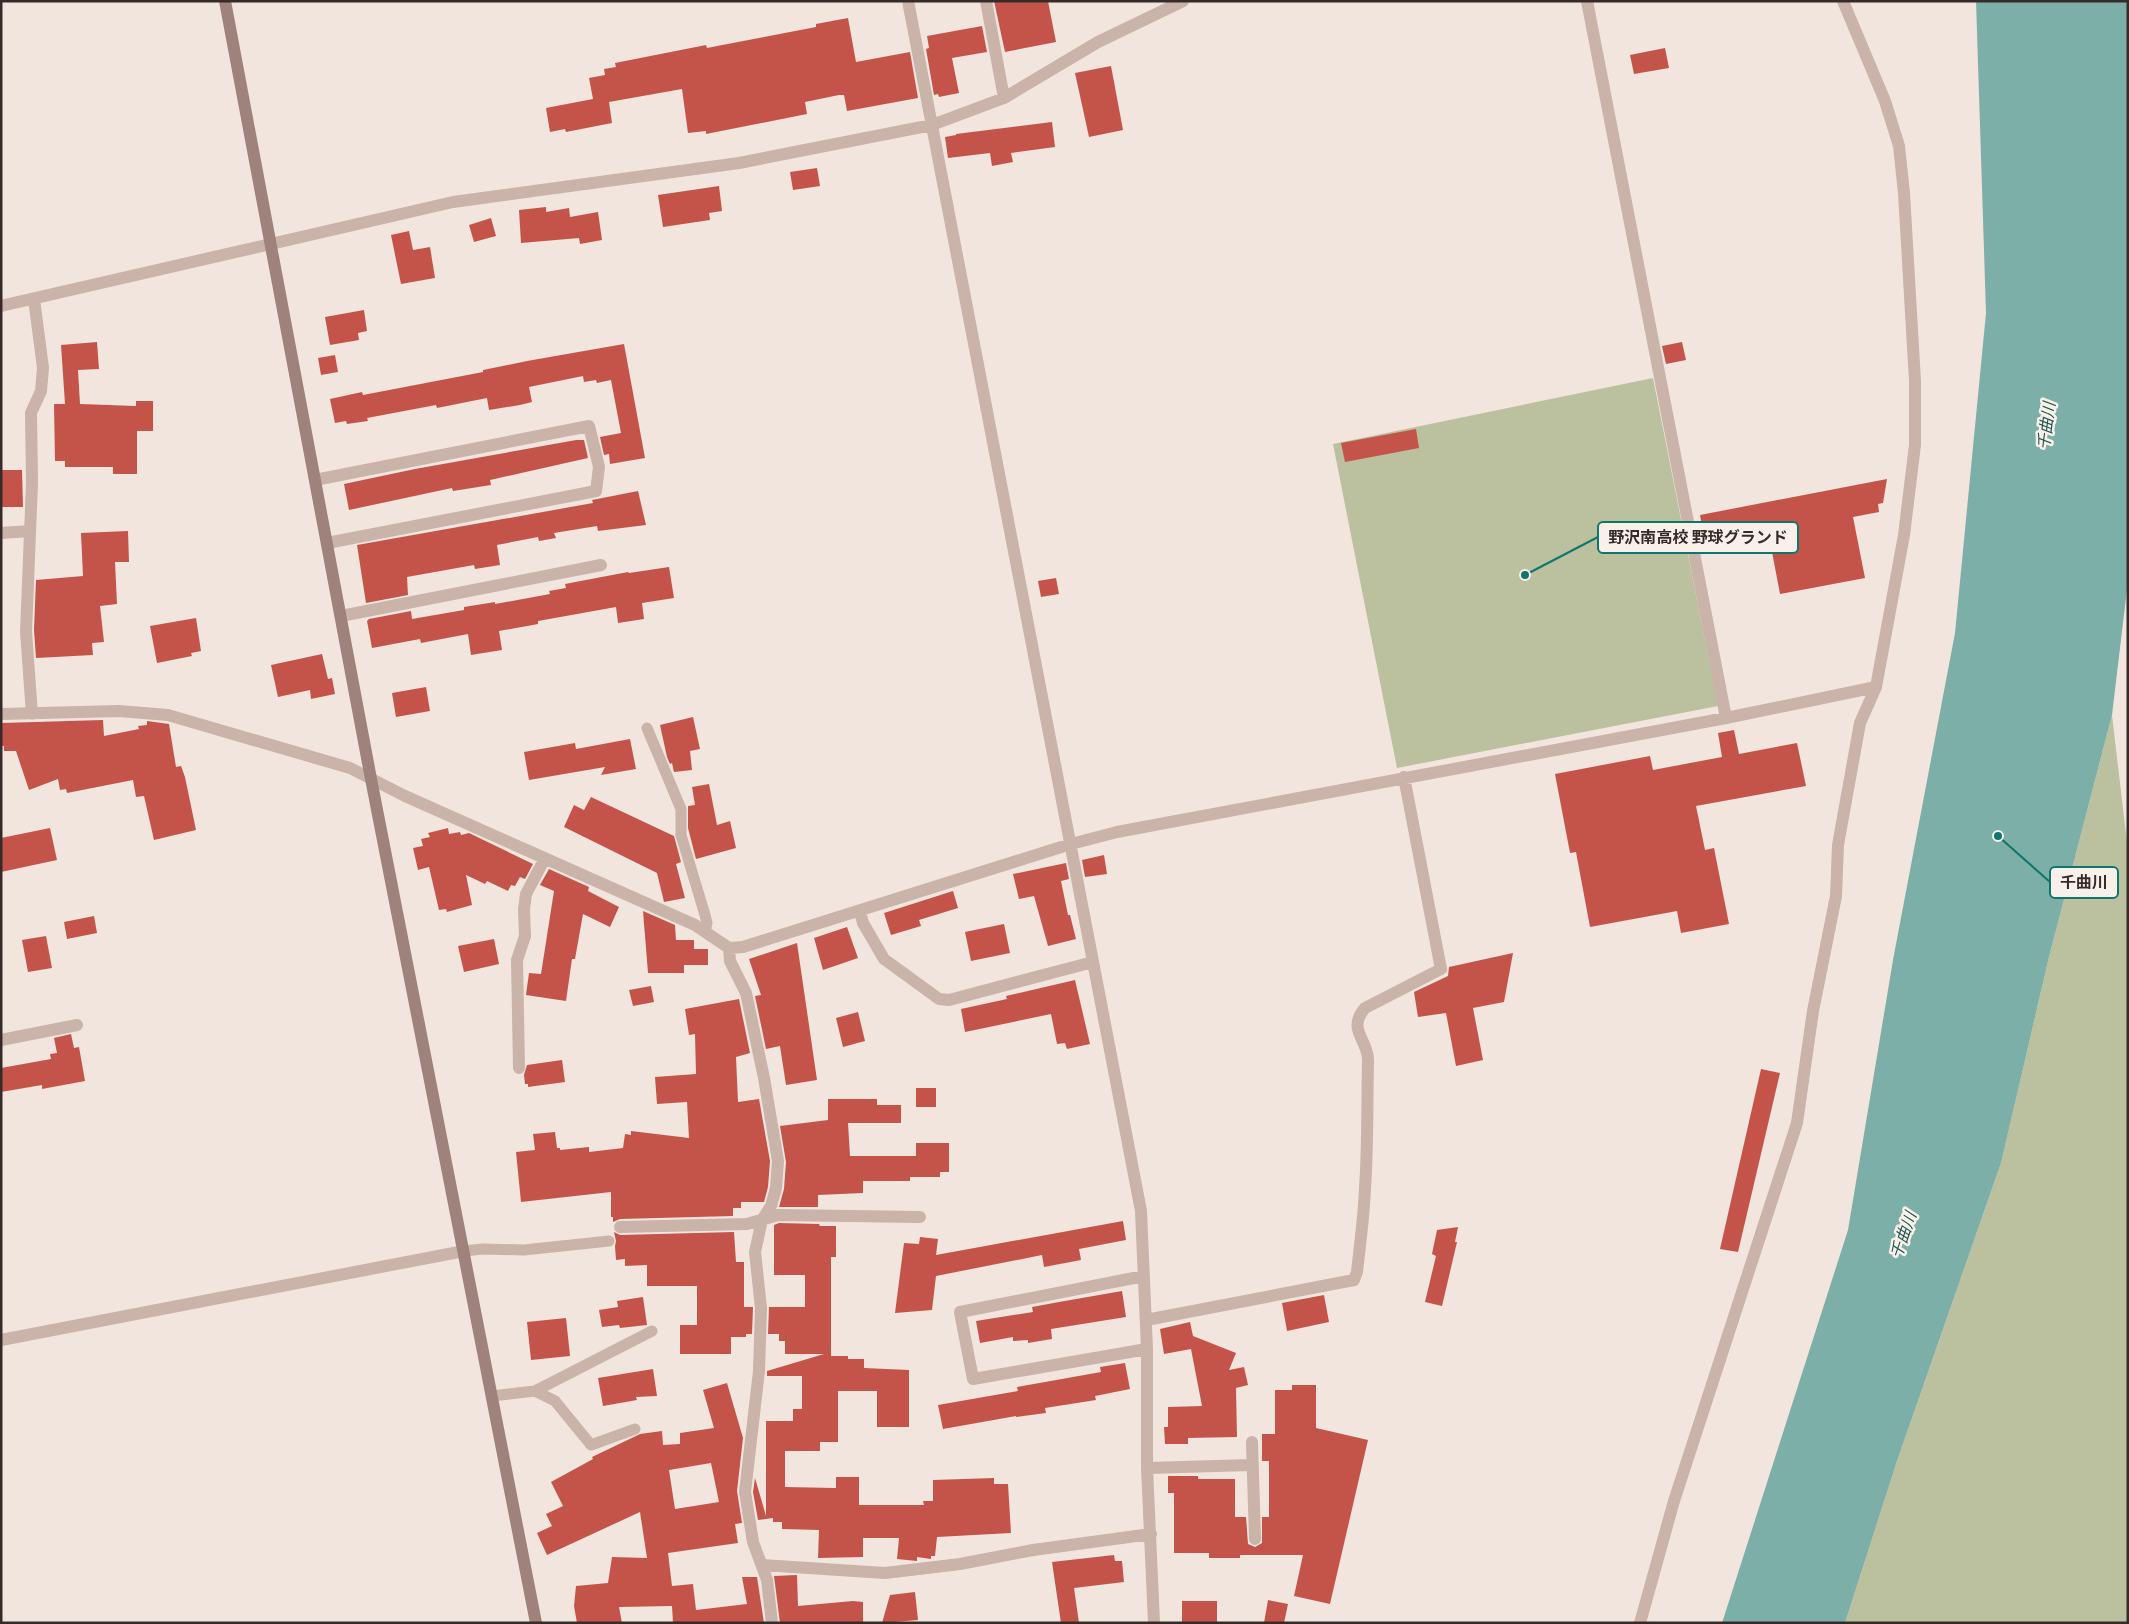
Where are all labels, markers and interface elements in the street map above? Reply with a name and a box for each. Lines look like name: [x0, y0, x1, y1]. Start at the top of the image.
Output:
water label: 千曲川: [2031, 399, 2061, 451]
callout: 野沢南高校 野球グランド: [1598, 522, 1798, 553]
text: 野沢南高校 野球グランド: [1608, 525, 1788, 549]
callout: 千曲川: [2050, 867, 2118, 898]
text: 千曲川: [2060, 870, 2108, 894]
water label: 千曲川: [1884, 1207, 1923, 1262]

